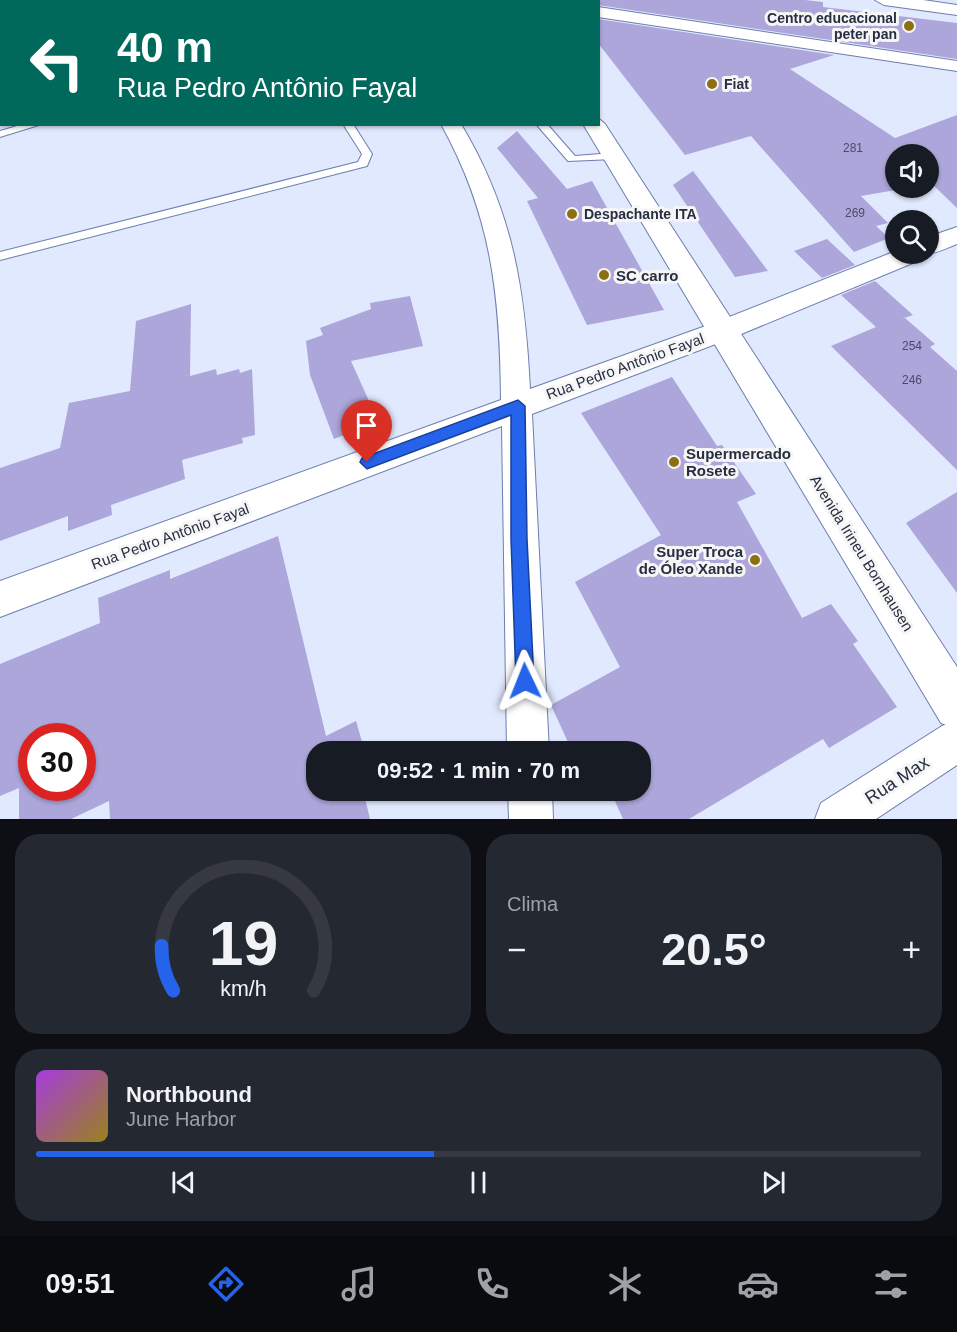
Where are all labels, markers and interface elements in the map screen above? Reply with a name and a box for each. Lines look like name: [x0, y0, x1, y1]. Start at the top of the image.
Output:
place label: Centro educacional peter pan: [767, 10, 897, 42]
marker: Centro educacional peter pan: [902, 19, 916, 33]
icon: left: [18, 24, 96, 102]
text: 40 m: [117, 24, 213, 71]
text: Rua Pedro Antônio Fayal: [117, 73, 417, 103]
place label: Fiat: [724, 76, 749, 92]
marker: Fiat: [705, 77, 719, 91]
house number: 281: [843, 141, 863, 155]
map controls: [885, 144, 939, 264]
button: sound: [885, 144, 939, 198]
place label: Despachante ITA: [584, 206, 697, 222]
house number: 269: [845, 206, 865, 220]
marker: Despachante ITA: [565, 207, 579, 221]
button: search: [885, 210, 939, 264]
place label: SC carro: [616, 267, 679, 284]
marker: SC carro: [597, 268, 611, 282]
street label: Rua Pedro Antônio Fayal: [544, 329, 706, 403]
house number: 254: [902, 339, 922, 353]
house number: 246: [902, 373, 922, 387]
pin: [341, 400, 392, 462]
icon: arrive: [350, 409, 383, 442]
place label: Supermercado Rosete: [686, 445, 791, 479]
marker: Supermercado Rosete: [667, 455, 681, 469]
street label: Avenida Irineu Bornhausen: [807, 472, 917, 634]
street label: Rua Pedro Antônio Fayal: [89, 499, 251, 573]
place label: Super Troca de Óleo Xande: [639, 543, 744, 577]
marker: Super Troca de Óleo Xande: [748, 553, 762, 567]
position arrow: [493, 649, 557, 713]
speed limit sign: 30: [18, 723, 96, 801]
street label: Rua Max: [861, 752, 933, 808]
text: 09:52 · 1 min · 70 m: [377, 758, 580, 783]
text: Clima: [507, 893, 558, 915]
text: 19: [208, 909, 278, 978]
text: 20.5°: [661, 924, 767, 975]
text: −: [507, 931, 526, 968]
text: +: [902, 931, 921, 968]
text: km/h: [220, 977, 266, 1001]
text: Northbound: [126, 1082, 252, 1107]
text: June Harbor: [126, 1108, 236, 1130]
icon: previous: [167, 1166, 200, 1199]
icon: pause: [462, 1166, 495, 1199]
icon: next: [757, 1166, 790, 1199]
icon: directions: [205, 1263, 247, 1305]
icon: music: [338, 1263, 380, 1305]
icon: phone: [471, 1263, 513, 1305]
icon: climate: [604, 1263, 646, 1305]
icon: car: [737, 1263, 779, 1305]
icon: filters: [870, 1263, 912, 1305]
text: 09:51: [45, 1269, 114, 1299]

